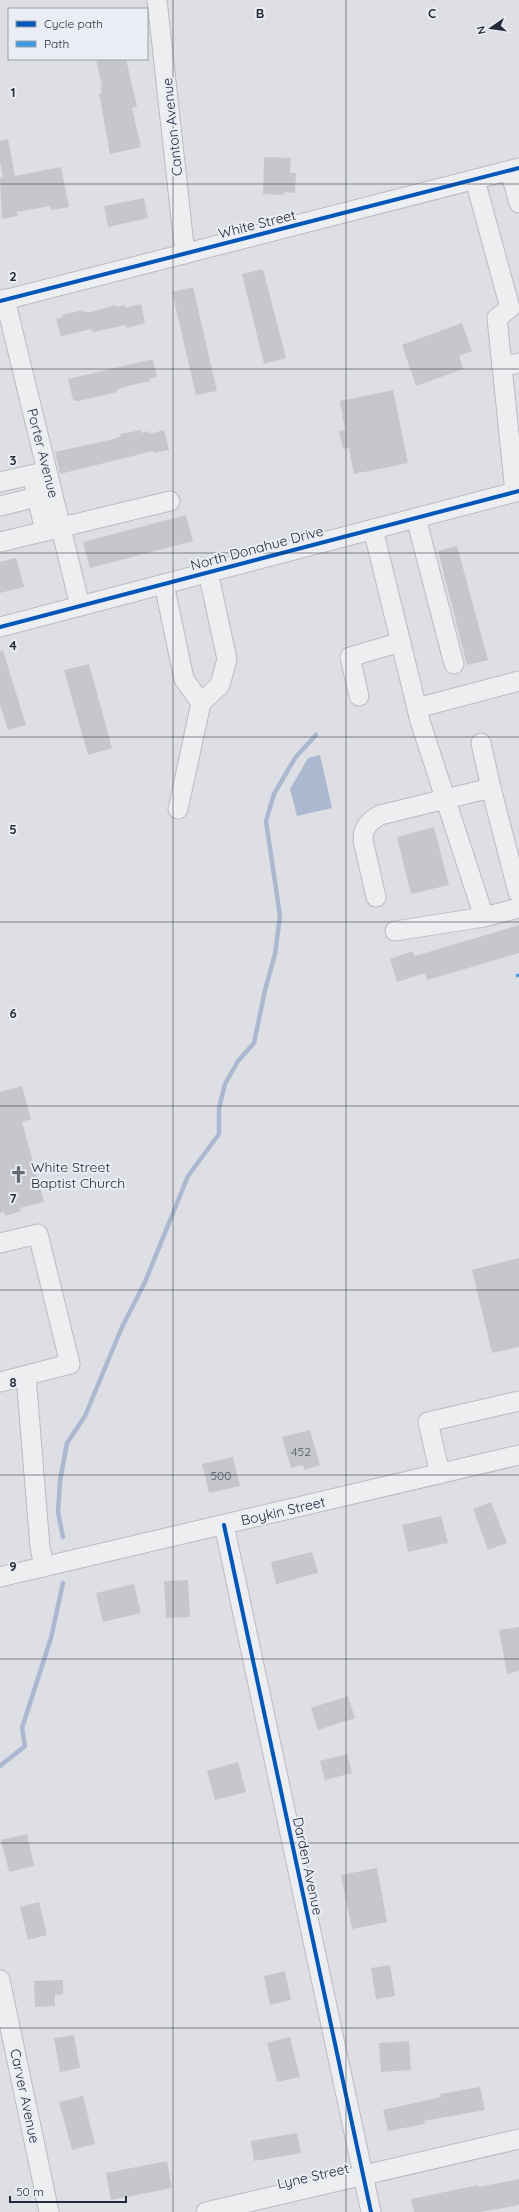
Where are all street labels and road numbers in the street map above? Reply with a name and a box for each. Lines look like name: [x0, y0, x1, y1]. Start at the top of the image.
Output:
street label: Canton Avenue: [158, 77, 186, 177]
street label: White Street: [216, 206, 298, 242]
street label: Porter Avenue: [23, 406, 63, 500]
street label: North Donahue Drive: [188, 522, 326, 574]
street label: Boykin Street: [239, 1492, 327, 1529]
street label: Darden Avenue: [289, 1815, 327, 1917]
street label: Carver Avenue: [6, 2047, 44, 2145]
street label: Lyne Street: [275, 2159, 351, 2193]

